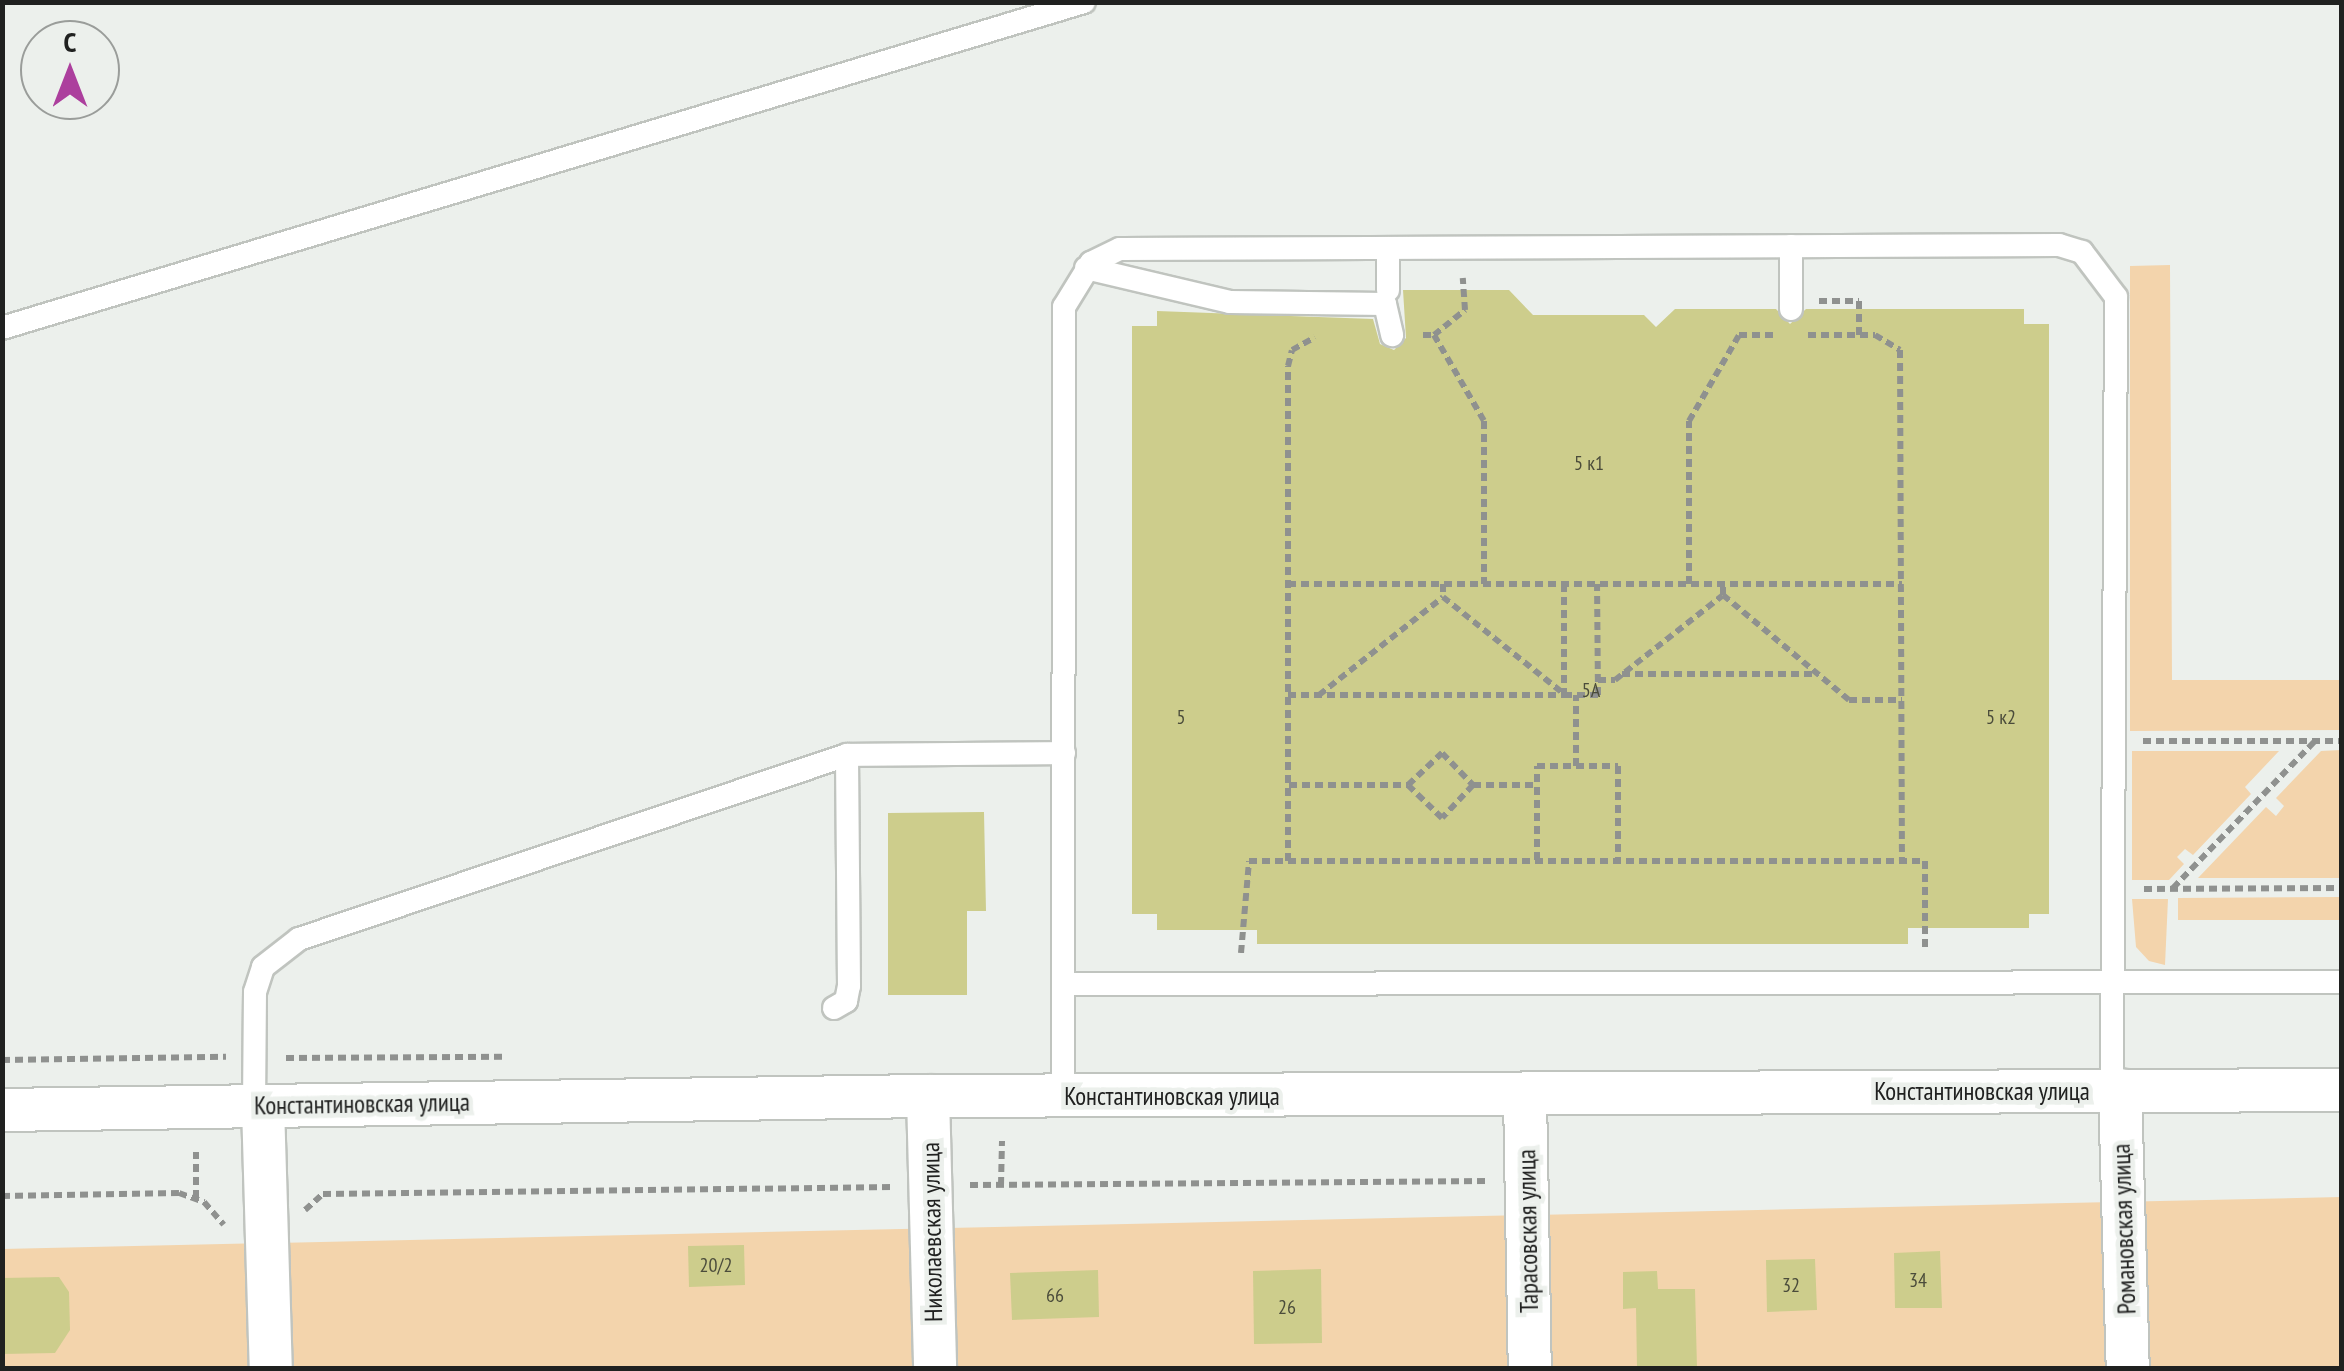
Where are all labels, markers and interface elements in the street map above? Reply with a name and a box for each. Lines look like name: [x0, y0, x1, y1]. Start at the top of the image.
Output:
north arrow: [20, 20, 120, 120]
text: С: [64, 23, 76, 60]
house number: 5 к1: [1574, 451, 1604, 475]
house number: 5А: [1582, 678, 1600, 702]
house number: 5: [1177, 705, 1185, 729]
house number: 5 к2: [1986, 705, 2016, 729]
street label: Константиновская улица: [1874, 1076, 2090, 1106]
street label: Константиновская улица: [1064, 1081, 1280, 1111]
street label: Константиновская улица: [254, 1087, 470, 1121]
street label: Николаевская улица: [915, 1142, 949, 1322]
street label: Романовская улица: [2106, 1143, 2142, 1315]
street label: Тарасовская улица: [1512, 1149, 1544, 1313]
house number: 20/2: [700, 1253, 732, 1277]
house number: 34: [1909, 1268, 1927, 1292]
house number: 32: [1782, 1273, 1800, 1297]
house number: 66: [1046, 1283, 1064, 1307]
house number: 26: [1278, 1295, 1296, 1319]

